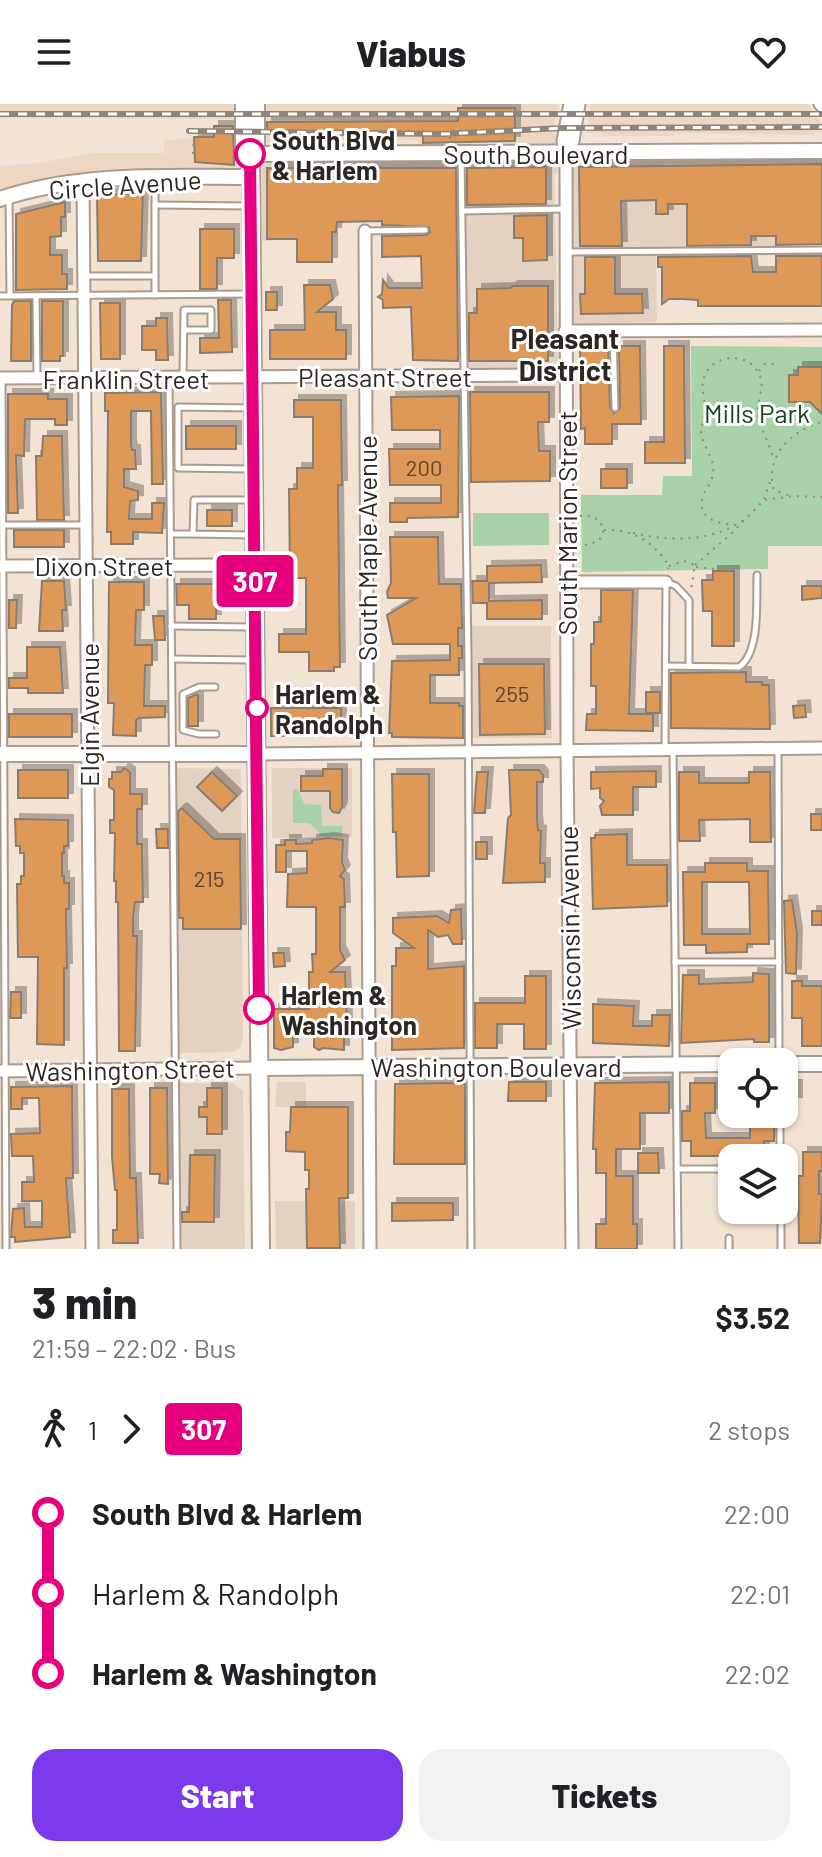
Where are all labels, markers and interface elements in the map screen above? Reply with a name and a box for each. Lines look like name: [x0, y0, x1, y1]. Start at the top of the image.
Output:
icon: menu: [32, 30, 76, 74]
icon: heart: [746, 30, 790, 74]
text: Viabus: [356, 31, 466, 74]
place label: South Blvd & Harlem: [272, 124, 395, 185]
street label: South Boulevard: [444, 138, 628, 169]
marker: South Blvd & Harlem: [235, 139, 265, 169]
street label: Circle Avenue: [48, 163, 202, 205]
district label: Pleasant District: [511, 321, 619, 387]
street label: Pleasant Street: [298, 361, 472, 392]
street label: Franklin Street: [43, 363, 209, 394]
park label: Mills Park: [704, 397, 810, 428]
street label: South Marion Street: [551, 411, 582, 635]
street label: South Maple Avenue: [351, 435, 382, 661]
house number: 200: [406, 454, 442, 480]
street label: Dixon Street: [35, 550, 173, 581]
line badge: 307: [209, 555, 301, 607]
text: 307: [233, 564, 277, 598]
street label: Elgin Avenue: [73, 643, 104, 787]
place label: Harlem & Randolph: [275, 678, 383, 739]
house number: 255: [495, 680, 529, 706]
marker: Harlem & Randolph: [246, 697, 268, 719]
street label: Wisconsin Avenue: [552, 825, 586, 1031]
house number: 215: [194, 865, 224, 891]
place label: Harlem & Washington: [281, 979, 417, 1040]
marker: Harlem & Washington: [244, 994, 274, 1024]
map controls: [718, 1048, 798, 1224]
button: locate: [718, 1048, 798, 1128]
street label: Washington Boulevard: [370, 1051, 622, 1082]
street label: Washington Street: [25, 1052, 235, 1086]
button: layers: [718, 1144, 798, 1224]
text: 3 min: [32, 1275, 137, 1328]
text: $3.52: [716, 1299, 790, 1335]
text: 21:59 – 22:02 · Bus: [32, 1332, 236, 1363]
icon: walk: [32, 1407, 76, 1451]
icon: forward: [109, 1407, 153, 1451]
text: 307: [181, 1412, 226, 1446]
text: 1: [88, 1414, 97, 1445]
text: 2 stops: [708, 1414, 790, 1445]
text: South Blvd & Harlem: [92, 1495, 362, 1531]
text: 22:00: [724, 1498, 790, 1529]
text: Harlem & Randolph: [92, 1575, 339, 1611]
text: 22:01: [730, 1578, 790, 1609]
text: Harlem & Washington: [92, 1655, 377, 1691]
text: 22:02: [725, 1658, 790, 1689]
button: Start: [32, 1749, 403, 1841]
button: Tickets: [419, 1749, 790, 1841]

